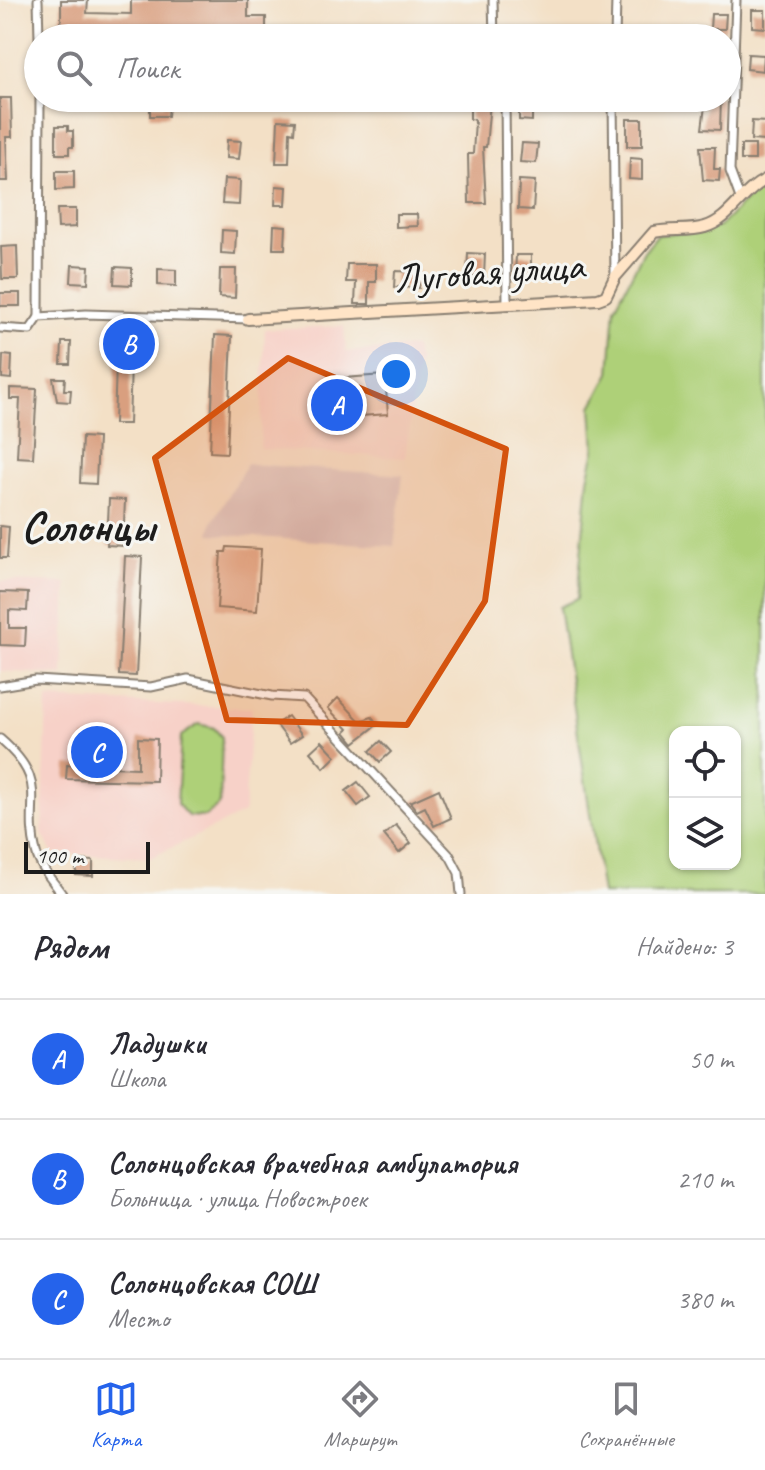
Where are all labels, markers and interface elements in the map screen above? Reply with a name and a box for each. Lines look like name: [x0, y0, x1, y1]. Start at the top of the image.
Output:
search box: [24, 24, 741, 112]
icon: search: [52, 46, 96, 90]
text: Поиск: [116, 49, 179, 87]
street label: Луговая улица: [392, 240, 588, 304]
pin: B: [103, 314, 155, 374]
your location: [376, 354, 416, 394]
pin: A: [311, 375, 363, 435]
district label: Солонцы: [21, 499, 158, 554]
pin: C: [71, 722, 123, 782]
map controls: [669, 726, 741, 870]
button: locate: [669, 726, 741, 798]
button: layers: [669, 798, 741, 870]
scale bar: [24, 838, 150, 874]
text: 100 m: [36, 842, 83, 870]
text: Рядом: [32, 925, 108, 968]
text: Найдено: 3: [636, 930, 733, 963]
text: Ладушки: [108, 1024, 205, 1062]
text: A: [51, 1043, 65, 1076]
text: 50 m: [689, 1043, 733, 1076]
text: Школа: [108, 1062, 165, 1095]
text: Солонцовская врачебная амбулатория: [108, 1144, 517, 1182]
text: B: [51, 1163, 65, 1196]
text: 210 m: [677, 1163, 733, 1196]
text: Больница · улица Новостроек: [108, 1182, 367, 1215]
text: Солонцовская СОШ: [108, 1264, 316, 1302]
text: C: [52, 1283, 64, 1316]
text: 380 m: [677, 1283, 733, 1316]
text: Место: [108, 1302, 170, 1335]
tab: Карта: [91, 1377, 141, 1453]
tab: Маршрут: [324, 1377, 396, 1453]
tab: Сохранённые: [578, 1377, 674, 1453]

